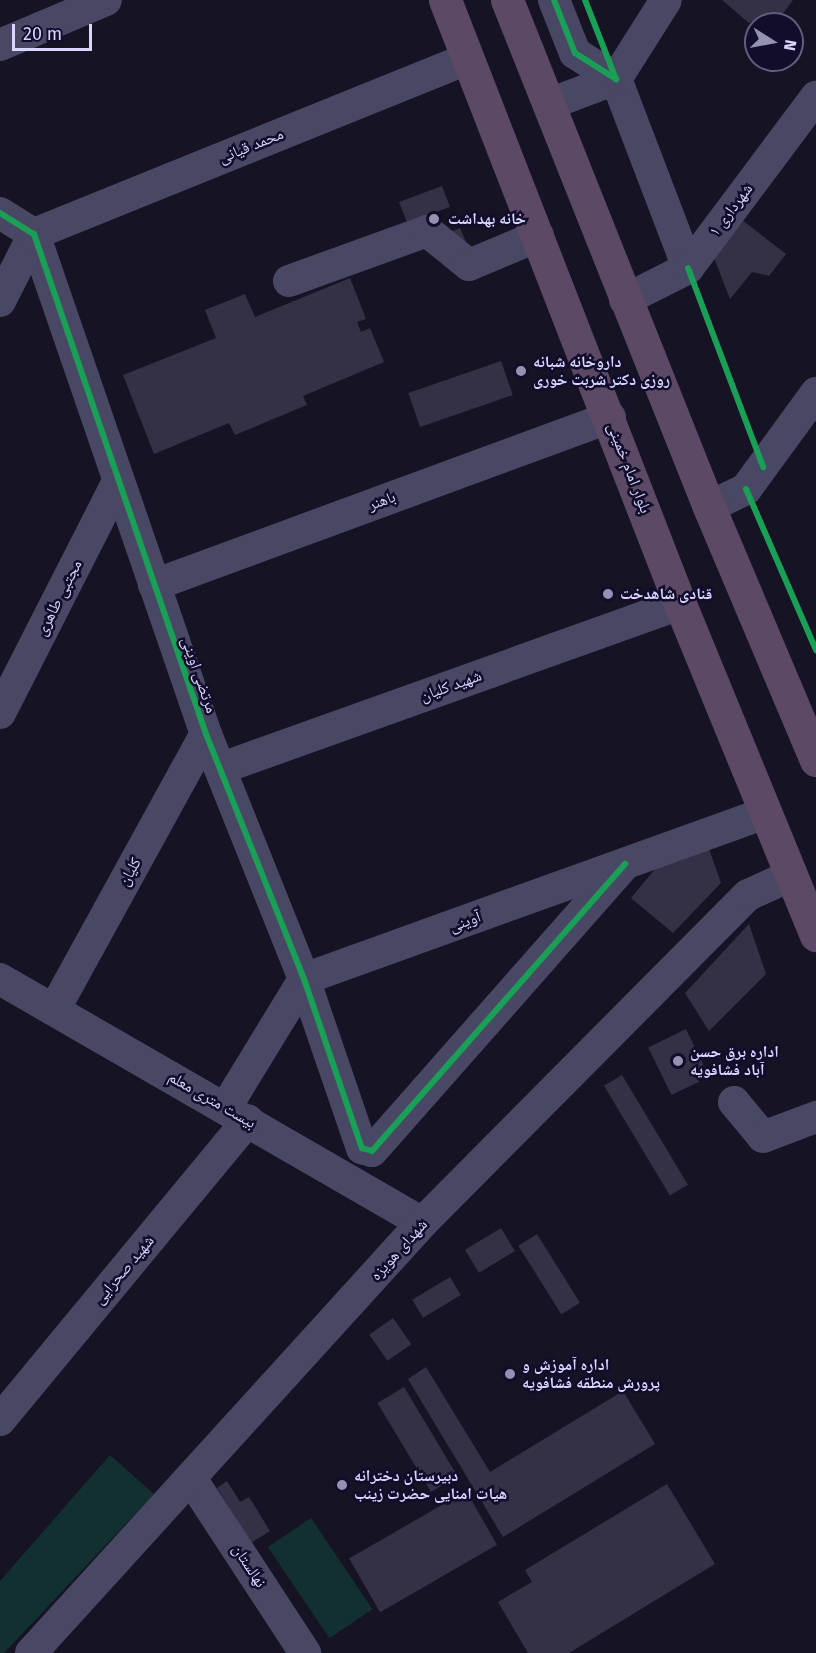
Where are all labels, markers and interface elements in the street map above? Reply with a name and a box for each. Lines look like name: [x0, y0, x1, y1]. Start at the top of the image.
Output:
scale bar: [15, 12, 94, 50]
north arrow: [744, 12, 804, 72]
text: 20 m: [23, 23, 62, 45]
text: N: [780, 38, 801, 52]
street label: محمد قیانی: [216, 124, 286, 168]
street label: شهرداری ۱: [705, 180, 757, 240]
place label: خانه بهداشت: [448, 209, 526, 229]
marker: خانه بهداشت: [425, 210, 443, 228]
place label: داروخانه شبانه روزی دکتر شربت خوری: [533, 352, 670, 390]
marker: داروخانه شبانه روزی دکتر شربت خوری: [514, 364, 528, 378]
street label: بلوار امام خمینی: [603, 420, 655, 516]
street label: باهنر: [366, 487, 398, 515]
street label: مجتبی طاهری: [32, 557, 86, 639]
place label: قنادی شاهدخت: [620, 584, 712, 604]
marker: قنادی شاهدخت: [601, 587, 615, 601]
street label: مرتضی اوینی: [177, 634, 221, 716]
street label: شهید کلیان: [418, 666, 484, 706]
street label: کلیان: [114, 854, 146, 890]
street label: آوینی: [446, 907, 484, 937]
place label: اداره برق حسن آباد فشافویه: [690, 1042, 779, 1080]
marker: اداره برق حسن آباد فشافویه: [671, 1054, 685, 1068]
street label: بیست متری معلم: [165, 1067, 259, 1133]
street label: شهدای هویزه: [366, 1215, 432, 1285]
street label: شهید صحرایی: [90, 1232, 158, 1308]
place label: اداره آموزش و پرورش منطقه فشافویه: [522, 1355, 660, 1393]
marker: اداره آموزش و پرورش منطقه فشافویه: [503, 1367, 517, 1381]
place label: دبیرستان دخترانه هیات امنایی حضرت زینب: [354, 1466, 507, 1504]
marker: دبیرستان دخترانه هیات امنایی حضرت زینب: [335, 1478, 349, 1492]
street label: نهالستان: [228, 1541, 270, 1591]

